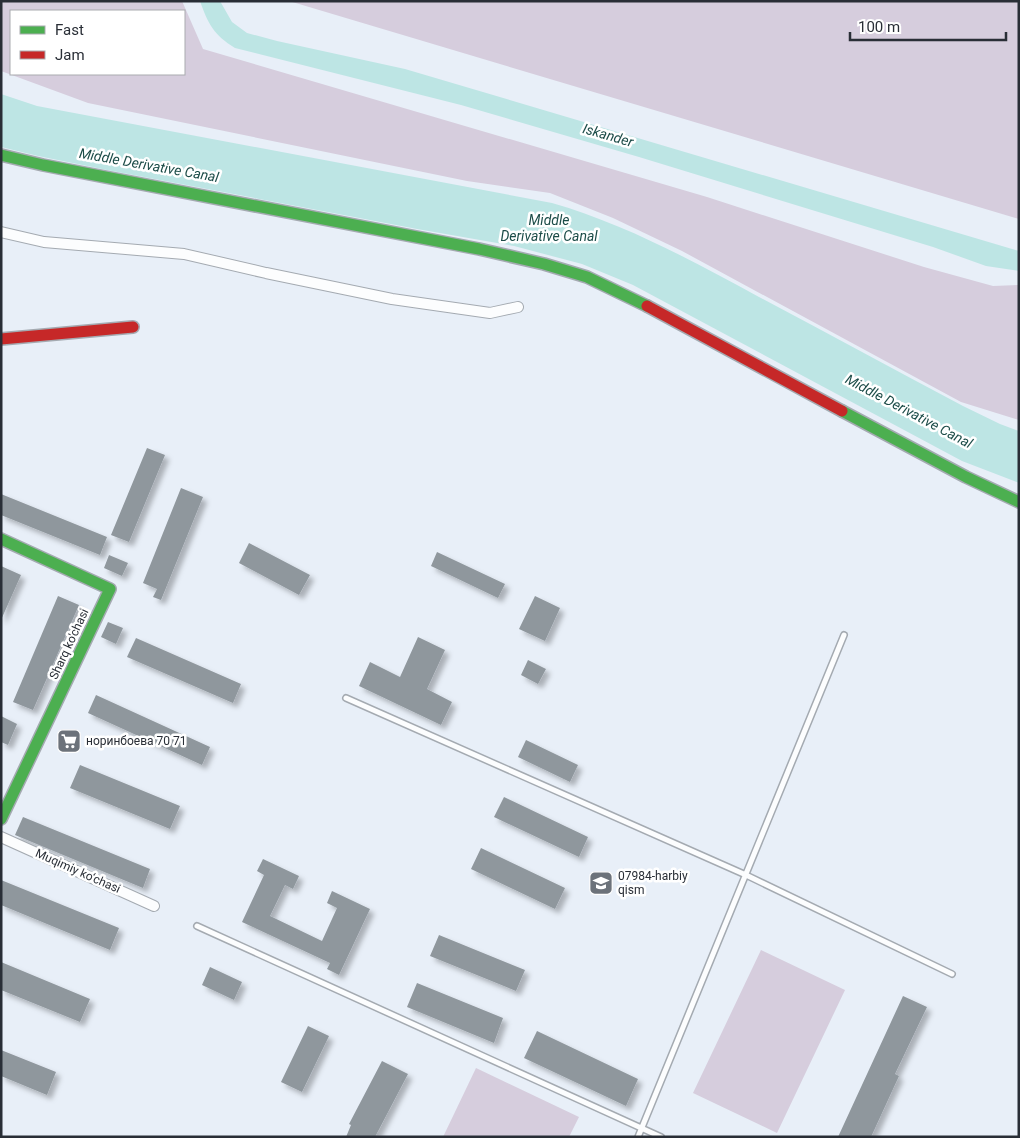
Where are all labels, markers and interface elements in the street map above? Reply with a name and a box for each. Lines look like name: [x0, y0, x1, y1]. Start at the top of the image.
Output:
legend: [10, 10, 185, 75]
scale bar: [850, 10, 1006, 42]
text: 100 m: [858, 18, 900, 36]
text: Fast: [55, 21, 84, 39]
text: Jam: [55, 46, 85, 64]
water label: Iskander: [581, 120, 636, 150]
water label: Middle Derivative Canal: [78, 145, 221, 185]
water label: Middle Derivative Canal: [500, 212, 598, 244]
water label: Middle Derivative Canal: [843, 371, 976, 452]
street label: Sharq ko'chasi: [47, 606, 92, 682]
supermarket icon: норинбоева 70 71: [56, 728, 82, 754]
place label: норинбоева 70 71: [86, 734, 187, 748]
street label: Muqimiy ko‘chasi: [33, 846, 123, 896]
place label: 07984-harbiy qism: [618, 869, 688, 897]
school or university icon: 07984-harbiy qism: [588, 870, 614, 896]

